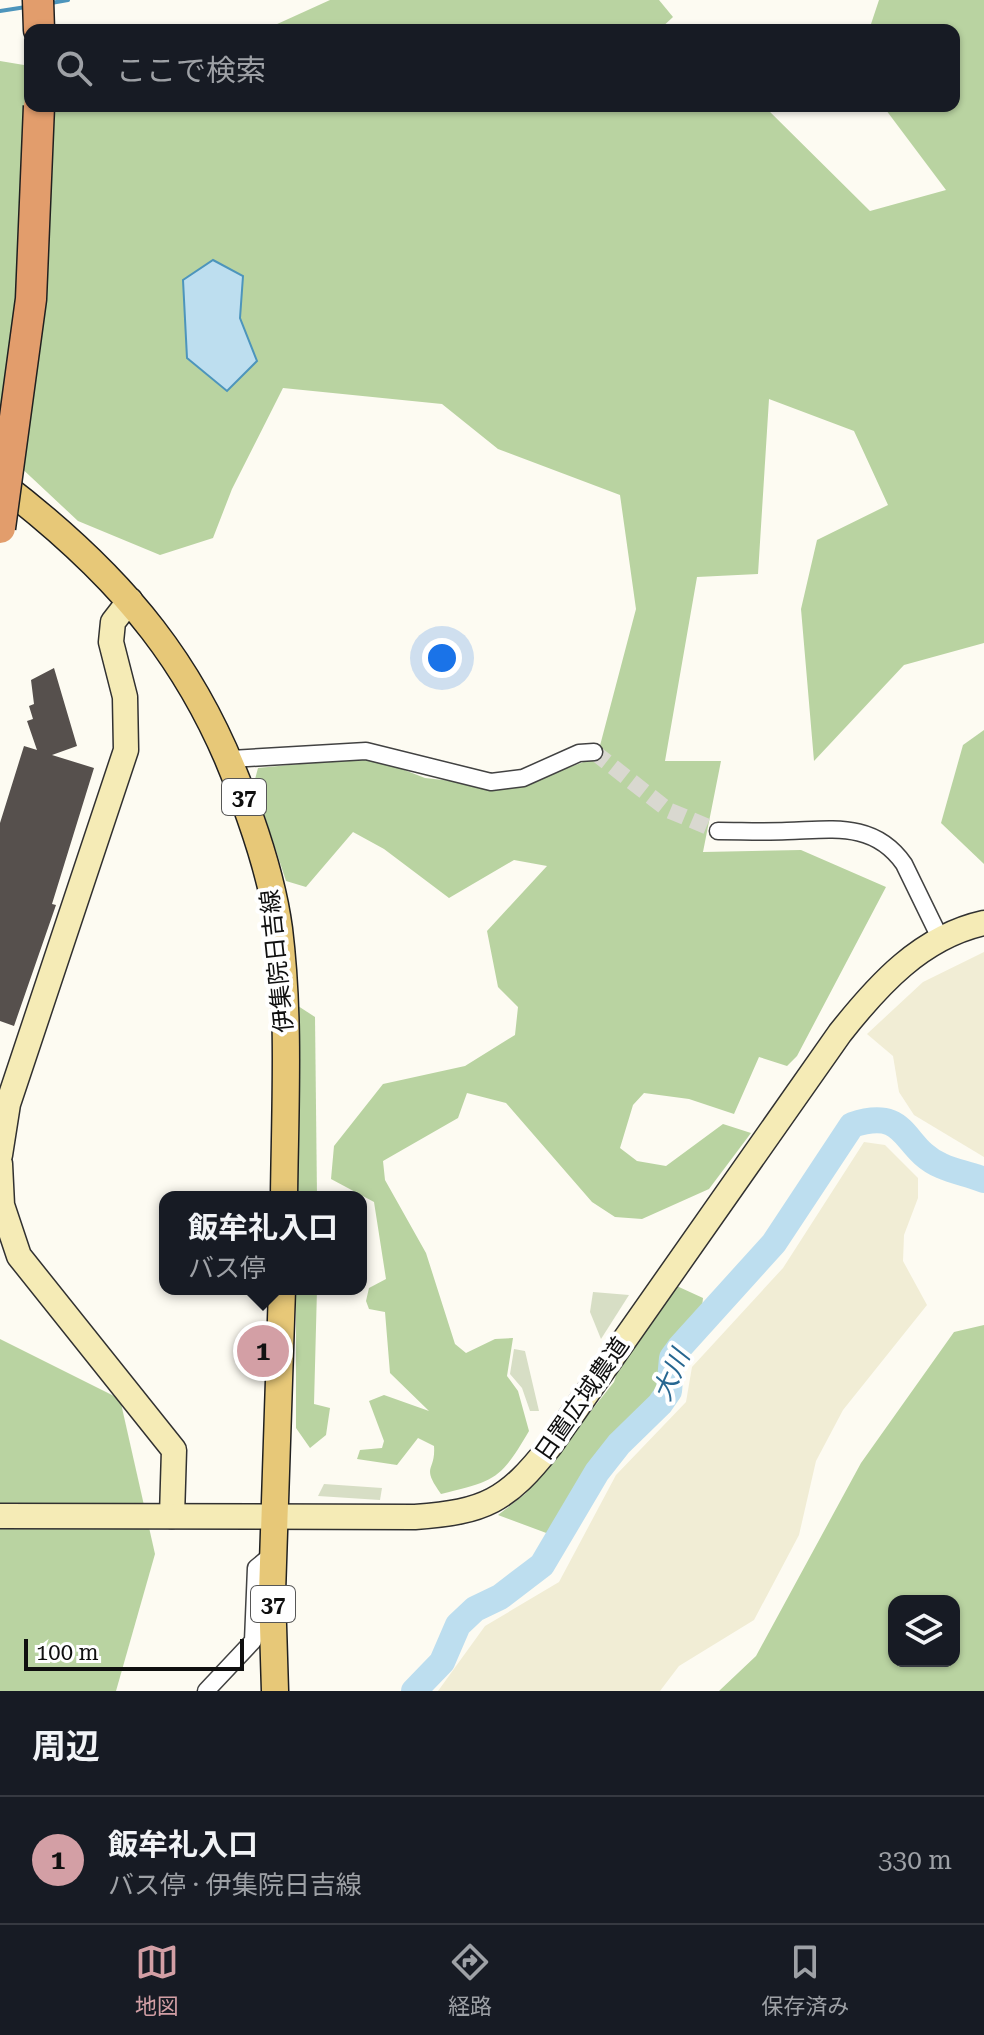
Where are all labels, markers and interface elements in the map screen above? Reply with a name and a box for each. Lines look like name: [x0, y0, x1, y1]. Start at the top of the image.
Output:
search box: [24, 24, 960, 112]
icon: search: [52, 46, 96, 90]
text: ここで検索: [116, 53, 266, 88]
your location: [422, 638, 462, 678]
road number: 37: [222, 779, 266, 815]
street label: 伊集院日吉線: [256, 888, 298, 1034]
popup: [159, 1191, 367, 1295]
text: 飯牟礼入口: [188, 1210, 338, 1245]
text: バス停: [188, 1253, 266, 1283]
pin: 1: [237, 1321, 289, 1381]
street label: 日置広域農道: [529, 1332, 635, 1466]
water label: 大川: [647, 1342, 696, 1405]
road number: 37: [251, 1586, 295, 1622]
map controls: [888, 1595, 960, 1667]
button: layers: [888, 1595, 960, 1667]
scale bar: [24, 1635, 244, 1671]
text: 100 m: [36, 1640, 99, 1665]
text: 周辺: [32, 1726, 100, 1766]
text: 飯牟礼入口: [108, 1827, 258, 1862]
text: 1: [51, 1845, 65, 1875]
text: 330 m: [878, 1845, 952, 1875]
text: バス停 · 伊集院日吉線: [108, 1870, 362, 1900]
tab: 地図: [135, 1940, 179, 2020]
tab: 経路: [448, 1940, 492, 2020]
tab: 保存済み: [761, 1940, 849, 2020]

